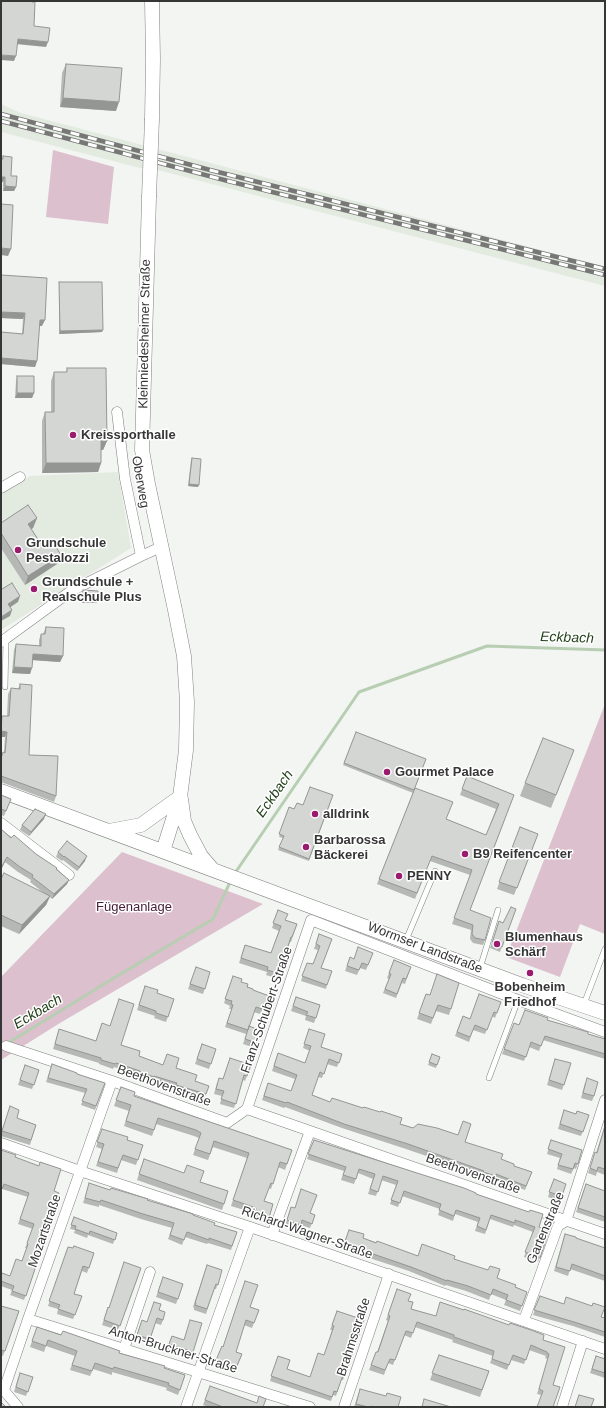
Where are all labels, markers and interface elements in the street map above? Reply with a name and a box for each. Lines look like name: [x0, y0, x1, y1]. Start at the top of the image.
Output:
street label: Kleinniedesheimer Straße: [136, 259, 154, 409]
place label: Kreissporthalle: [81, 427, 176, 443]
marker: Kreissporthalle: [68, 430, 78, 440]
street label: Oberweg: [128, 455, 152, 509]
place label: Grundschule Pestalozzi: [26, 535, 106, 566]
marker: Grundschule Pestalozzi: [13, 545, 23, 555]
place label: Grundschule + Realschule Plus: [42, 574, 142, 605]
marker: Grundschule + Realschule Plus: [29, 584, 39, 594]
water label: Eckbach: [540, 629, 594, 647]
place label: Gourmet Palace: [395, 764, 494, 780]
water label: Eckbach: [253, 767, 297, 821]
marker: Gourmet Palace: [382, 767, 392, 777]
place label: alldrink: [323, 806, 369, 822]
marker: alldrink: [310, 809, 320, 819]
place label: Barbarossa Bäckerei: [314, 832, 386, 863]
marker: Barbarossa Bäckerei: [301, 842, 311, 852]
place label: B9 Reifencenter: [473, 846, 572, 862]
marker: B9 Reifencenter: [460, 849, 470, 859]
place label: PENNY: [407, 868, 452, 884]
marker: PENNY: [394, 871, 404, 881]
park label: Fügenanlage: [96, 899, 172, 915]
street label: Wormser Landstraße: [365, 919, 485, 977]
place label: Blumenhaus Schärf: [505, 929, 583, 960]
marker: Blumenhaus Schärf: [492, 939, 502, 949]
street label: Franz-Schubert-Straße: [238, 945, 296, 1075]
marker: Bobenheim Friedhof: [525, 968, 535, 978]
place label: Bobenheim Friedhof: [495, 979, 565, 1010]
water label: Eckbach: [11, 991, 65, 1033]
street label: Beethovenstraße: [115, 1062, 213, 1110]
street label: Beethovenstraße: [424, 1151, 522, 1197]
street label: Gartenstraße: [524, 1190, 568, 1266]
street label: Mozartstraße: [25, 1192, 65, 1270]
street label: Richard-Wagner-Straße: [239, 1203, 375, 1263]
street label: Brahmsstraße: [334, 1296, 374, 1378]
street label: Anton-Bruckner-Straße: [107, 1323, 239, 1377]

